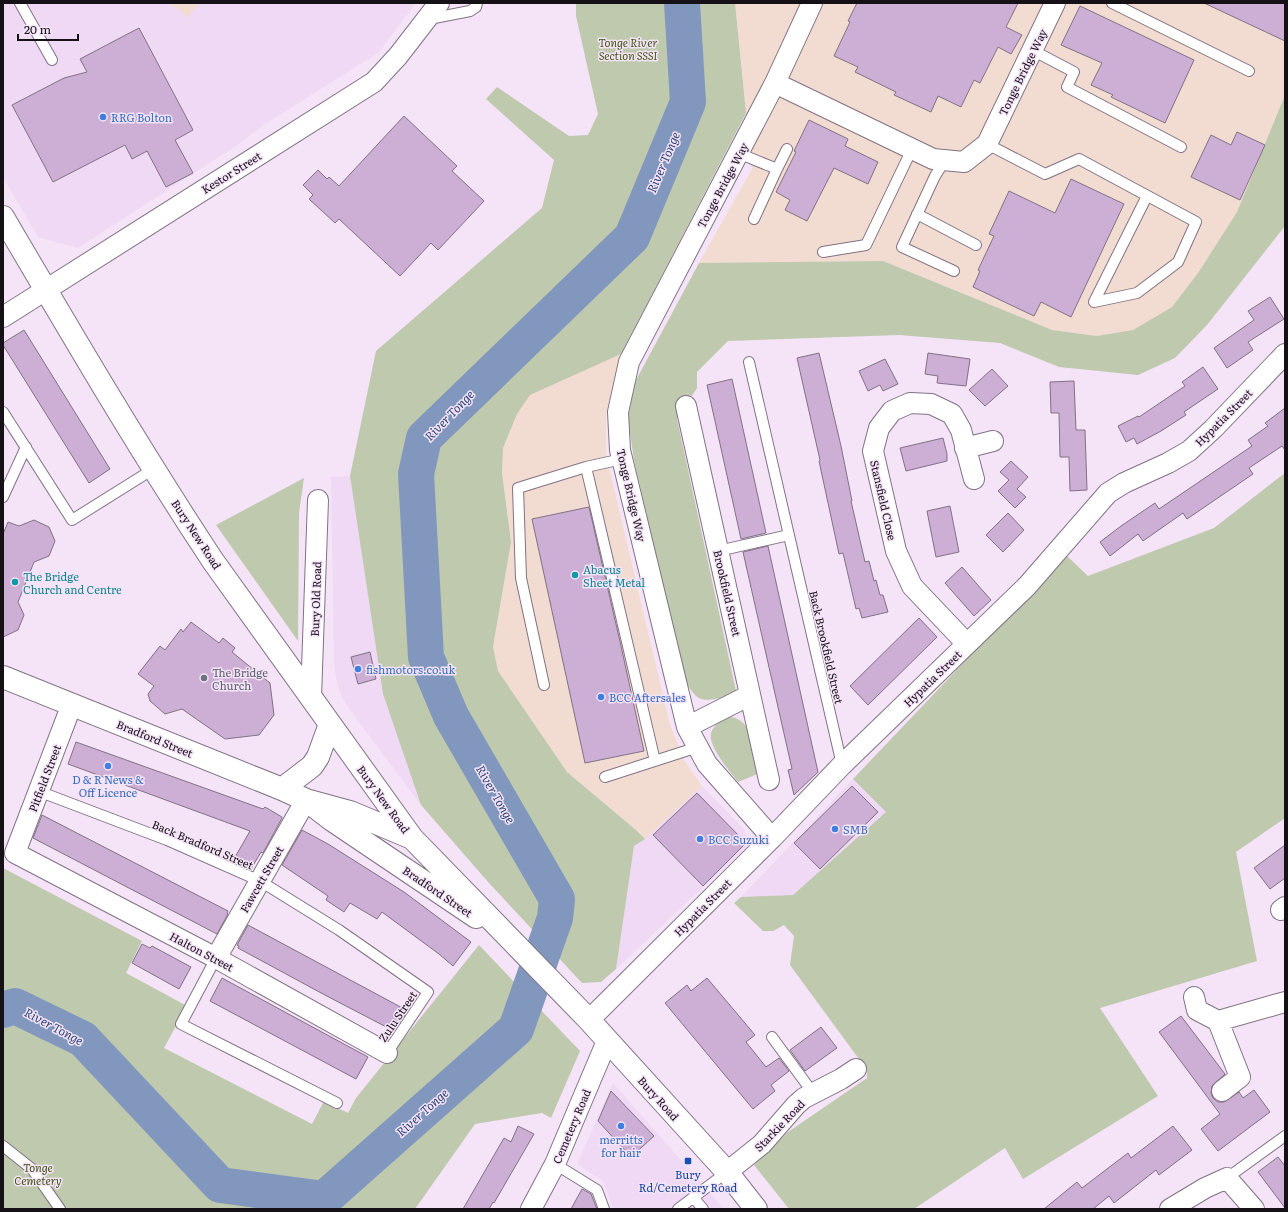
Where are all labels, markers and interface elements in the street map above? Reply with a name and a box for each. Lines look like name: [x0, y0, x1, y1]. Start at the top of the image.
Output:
scale bar: [18, 16, 78, 42]
text: 20 m: [24, 20, 51, 38]
street label: Tonge Bridge Way: [994, 25, 1050, 118]
park label: Tonge River Section SSSI: [598, 34, 658, 63]
place label: RRG Bolton: [111, 109, 172, 125]
marker: RRG Bolton: [98, 112, 108, 122]
water label: River Tonge: [642, 129, 684, 195]
street label: Tonge Bridge Way: [693, 139, 752, 231]
street label: Kestor Street: [198, 147, 265, 197]
street label: Hypatia Street: [1191, 384, 1256, 449]
water label: River Tonge: [420, 385, 478, 444]
street label: Tonge Bridge Way: [614, 447, 651, 544]
street label: Stansfield Close: [867, 458, 901, 542]
street label: Bury New Road: [168, 496, 226, 572]
street label: Brookfield Street: [710, 548, 746, 638]
street label: Bury Old Road: [306, 561, 324, 637]
place label: Abacus Sheet Metal: [583, 561, 645, 590]
place label: The Bridge Church and Centre: [23, 568, 122, 597]
marker: Abacus Sheet Metal: [570, 570, 580, 580]
marker: The Bridge Church and Centre: [10, 577, 20, 587]
street label: Back Brookfield Street: [806, 589, 848, 706]
street label: Hypatia Street: [899, 646, 965, 710]
place label: fishmotors.co.uk: [366, 661, 456, 677]
place label: The Bridge Church: [212, 664, 268, 693]
marker: fishmotors.co.uk: [353, 664, 363, 674]
marker: The Bridge Church: [199, 673, 209, 683]
place label: BCC Aftersales: [609, 689, 686, 705]
marker: BCC Aftersales: [596, 692, 606, 702]
street label: Bradford Street: [114, 715, 196, 761]
street label: Pitfield Street: [24, 741, 64, 814]
marker: D & R News & Off Licence: [103, 761, 113, 771]
street label: Bury New Road: [354, 762, 414, 836]
water label: River Tonge: [472, 762, 520, 827]
place label: D & R News & Off Licence: [72, 771, 144, 800]
street label: Back Bradford Street: [150, 815, 257, 873]
place label: SMB: [843, 821, 868, 837]
marker: SMB: [830, 824, 840, 834]
place label: BCC Suzuki: [708, 831, 769, 847]
marker: BCC Suzuki: [695, 834, 705, 844]
street label: Fawcett Street: [235, 842, 287, 915]
street label: Bradford Street: [400, 862, 477, 921]
street label: Hypatia Street: [670, 874, 735, 939]
street label: Halton Street: [167, 927, 237, 975]
street label: Zulu Street: [374, 987, 420, 1045]
water label: River Tonge: [21, 1003, 87, 1049]
street label: Bury Road: [635, 1072, 683, 1124]
water label: River Tonge: [392, 1084, 452, 1140]
street label: Cemetery Road: [548, 1086, 594, 1166]
street label: Starkie Road: [750, 1095, 808, 1154]
marker: merritts for hair: [616, 1121, 626, 1131]
place label: merritts for hair: [599, 1131, 643, 1160]
marker: Bury Rd/Cemetery Road: [683, 1156, 693, 1166]
park label: Tonge Cemetery: [14, 1159, 62, 1188]
place label: Bury Rd/Cemetery Road: [639, 1166, 738, 1195]

